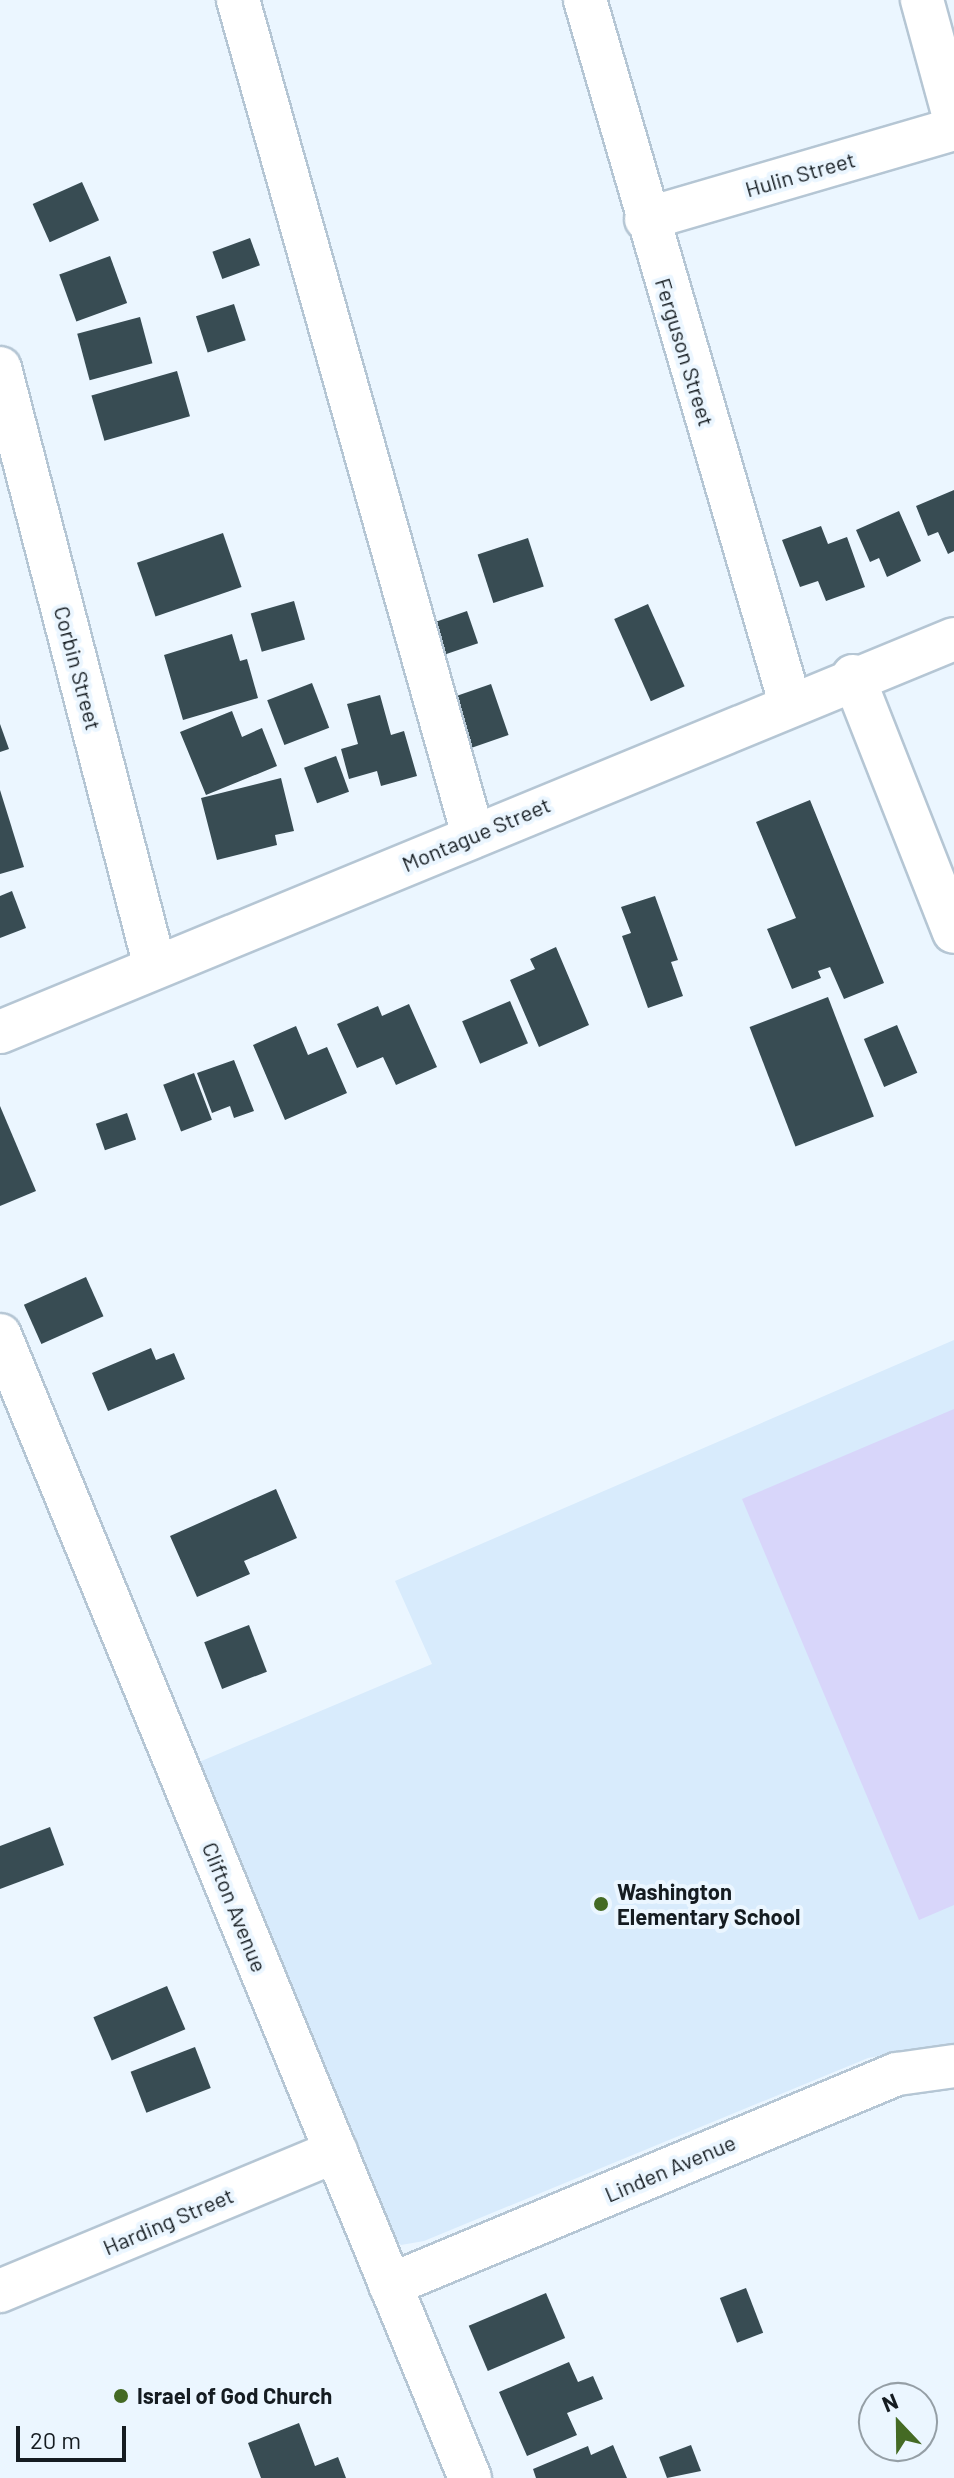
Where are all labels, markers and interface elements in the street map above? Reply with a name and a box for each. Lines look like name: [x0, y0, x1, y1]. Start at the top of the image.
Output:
street label: Hulin Street: [742, 146, 858, 202]
street label: Ferguson Street: [650, 275, 720, 429]
street label: Corbin Street: [49, 603, 107, 733]
street label: Montague Street: [398, 791, 554, 877]
street label: Clifton Avenue: [197, 1838, 273, 1976]
place label: Washington Elementary School: [617, 1878, 800, 1930]
marker: Washington Elementary School: [592, 1895, 610, 1913]
street label: Linden Avenue: [601, 2129, 739, 2207]
street label: Harding Street: [99, 2182, 237, 2260]
north arrow: [858, 2382, 938, 2462]
place label: Israel of God Church: [137, 2383, 332, 2409]
marker: Israel of God Church: [112, 2387, 130, 2405]
text: N: [878, 2387, 901, 2416]
scale bar: [20, 2410, 130, 2460]
text: 20 m: [30, 2425, 81, 2454]

